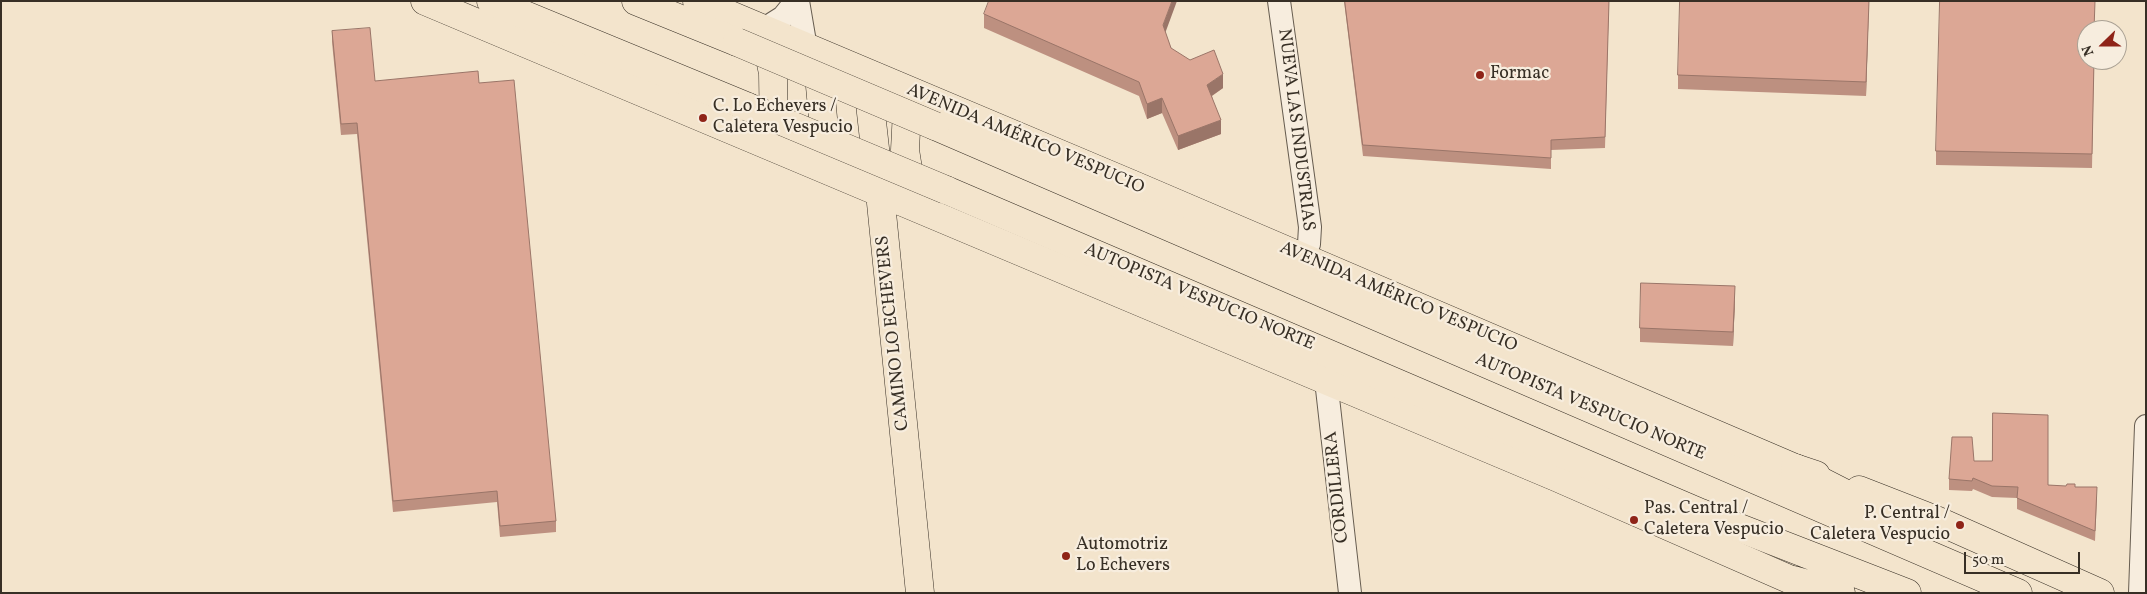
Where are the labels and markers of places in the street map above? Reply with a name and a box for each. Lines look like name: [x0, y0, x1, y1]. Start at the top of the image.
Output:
place label: Formac: [1490, 64, 1549, 86]
marker: Formac: [1474, 69, 1486, 81]
place label: C. Lo Echevers / Caletera Vespucio: [713, 97, 853, 140]
marker: C. Lo Echevers / Caletera Vespucio: [697, 112, 709, 124]
place label: Pas. Central / Caletera Vespucio: [1644, 499, 1784, 542]
place label: P. Central / Caletera Vespucio: [1810, 504, 1950, 546]
marker: Pas. Central / Caletera Vespucio: [1628, 514, 1640, 526]
marker: P. Central / Caletera Vespucio: [1954, 519, 1966, 531]
place label: Automotriz Lo Echevers: [1076, 535, 1170, 578]
marker: Automotriz Lo Echevers: [1060, 550, 1072, 562]

